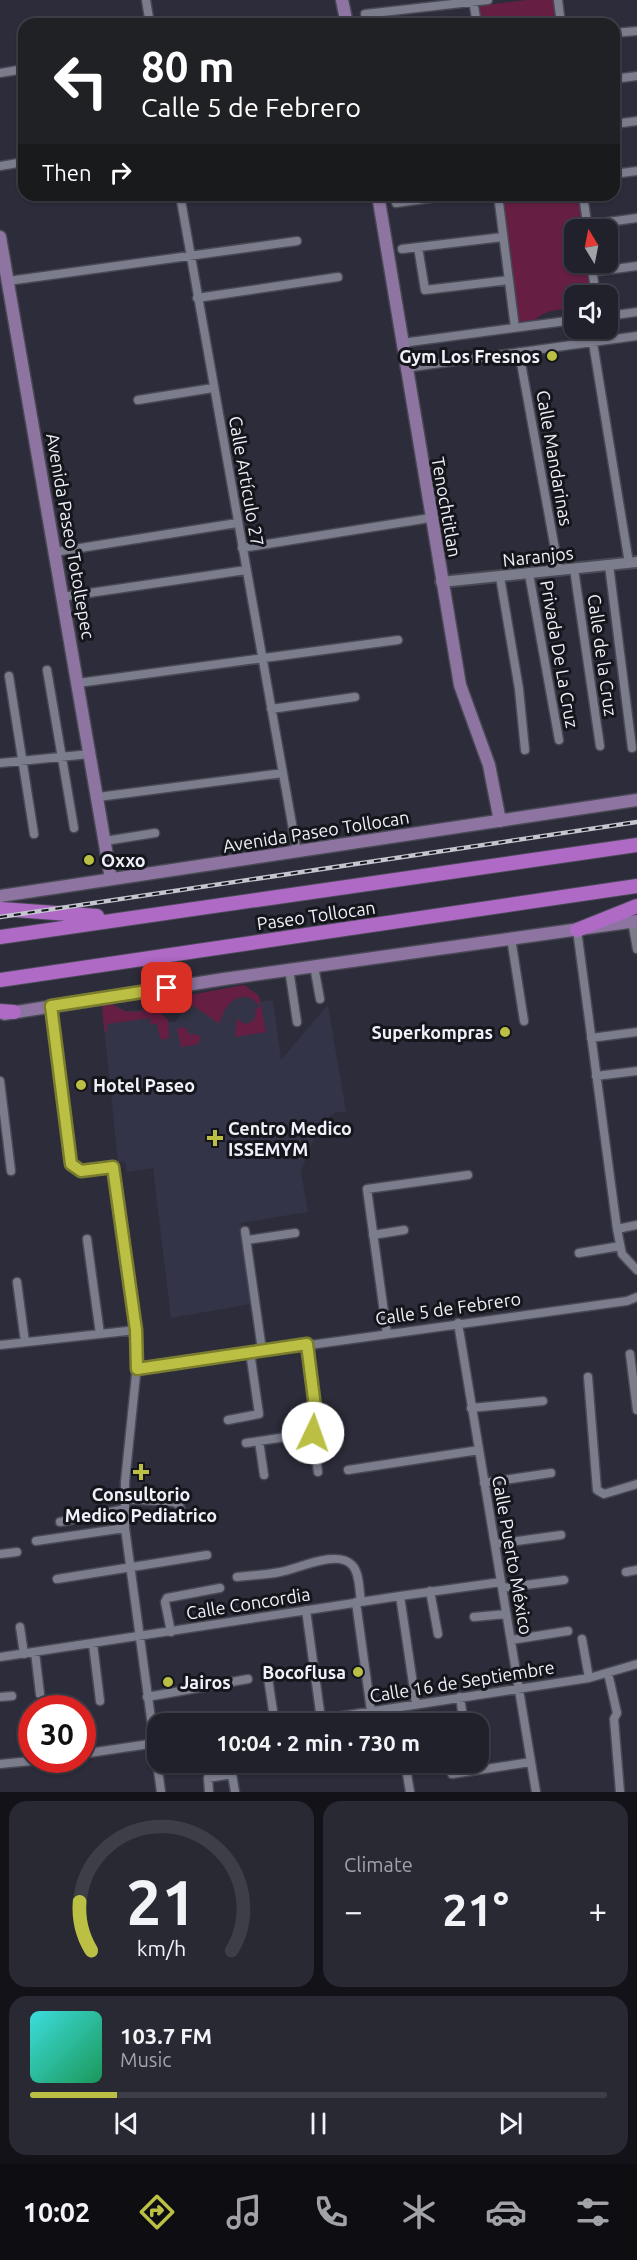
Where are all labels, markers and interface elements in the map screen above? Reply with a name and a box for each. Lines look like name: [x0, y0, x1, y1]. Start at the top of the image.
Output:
icon: left: [42, 42, 120, 120]
text: 80 m: [141, 43, 235, 90]
text: Calle 5 de Febrero: [141, 92, 361, 122]
icon: right: [104, 156, 137, 189]
text: Then: [42, 160, 92, 185]
north arrow: [564, 219, 618, 273]
map controls: [564, 219, 618, 339]
button: sound: [564, 285, 618, 339]
place label: Gym Los Fresnos: [399, 346, 540, 366]
marker: Gym Los Fresnos: [545, 349, 559, 363]
street label: Calle Mandarinas: [533, 389, 577, 528]
street label: Calle Artículo 27: [226, 414, 268, 548]
street label: Avenida Paseo Totoltepec: [43, 431, 99, 641]
street label: Tenochtitlan: [428, 455, 466, 559]
street label: Naranjos: [502, 542, 575, 570]
street label: Privada De La Cruz: [537, 579, 583, 729]
street label: Calle de la Cruz: [585, 593, 621, 717]
street label: Avenida Paseo Tollocan: [221, 806, 411, 856]
place label: Oxxo: [101, 850, 146, 870]
marker: Oxxo: [82, 853, 96, 867]
street label: Paseo Tollocan: [255, 897, 377, 933]
pin: [141, 962, 192, 1013]
icon: arrive: [150, 971, 183, 1004]
place label: Superkompras: [372, 1022, 493, 1042]
marker: Superkompras: [498, 1025, 512, 1039]
place label: Hotel Paseo: [93, 1075, 195, 1095]
marker: Hotel Paseo: [74, 1078, 88, 1092]
place label: Centro Medico ISSEMYM: [228, 1118, 352, 1159]
marker: Centro Medico ISSEMYM: [206, 1129, 224, 1147]
street label: Calle 5 de Febrero: [374, 1288, 522, 1328]
position arrow: [281, 1401, 345, 1465]
marker: Consultorio Medico Pediatrico: [132, 1463, 150, 1481]
street label: Calle Puerto México: [489, 1474, 537, 1636]
place label: Consultorio Medico Pediatrico: [65, 1484, 217, 1525]
street label: Calle Concordia: [184, 1583, 312, 1623]
street label: Calle 16 de Septiembre: [368, 1657, 556, 1705]
place label: Bocoflusa: [262, 1662, 346, 1682]
marker: Bocoflusa: [351, 1665, 365, 1679]
place label: Jairos: [180, 1672, 231, 1692]
marker: Jairos: [161, 1675, 175, 1689]
speed limit sign: 30: [18, 1695, 96, 1773]
text: 10:04 · 2 min · 730 m: [216, 1730, 420, 1755]
text: Climate: [344, 1853, 413, 1876]
text: 21: [126, 1867, 197, 1937]
text: 21°: [442, 1884, 509, 1935]
text: −: [344, 1892, 363, 1929]
text: +: [588, 1892, 607, 1929]
text: km/h: [137, 1936, 186, 1960]
text: 103.7 FM: [120, 2023, 212, 2048]
text: Music: [120, 2048, 172, 2071]
icon: previous: [110, 2107, 143, 2140]
icon: pause: [302, 2107, 335, 2140]
icon: next: [494, 2107, 527, 2140]
icon: directions: [136, 2191, 178, 2233]
icon: music: [223, 2191, 265, 2233]
icon: phone: [310, 2191, 352, 2233]
icon: climate: [398, 2191, 440, 2233]
icon: car: [485, 2191, 527, 2233]
icon: filters: [572, 2191, 614, 2233]
text: 10:02: [23, 2197, 90, 2227]

